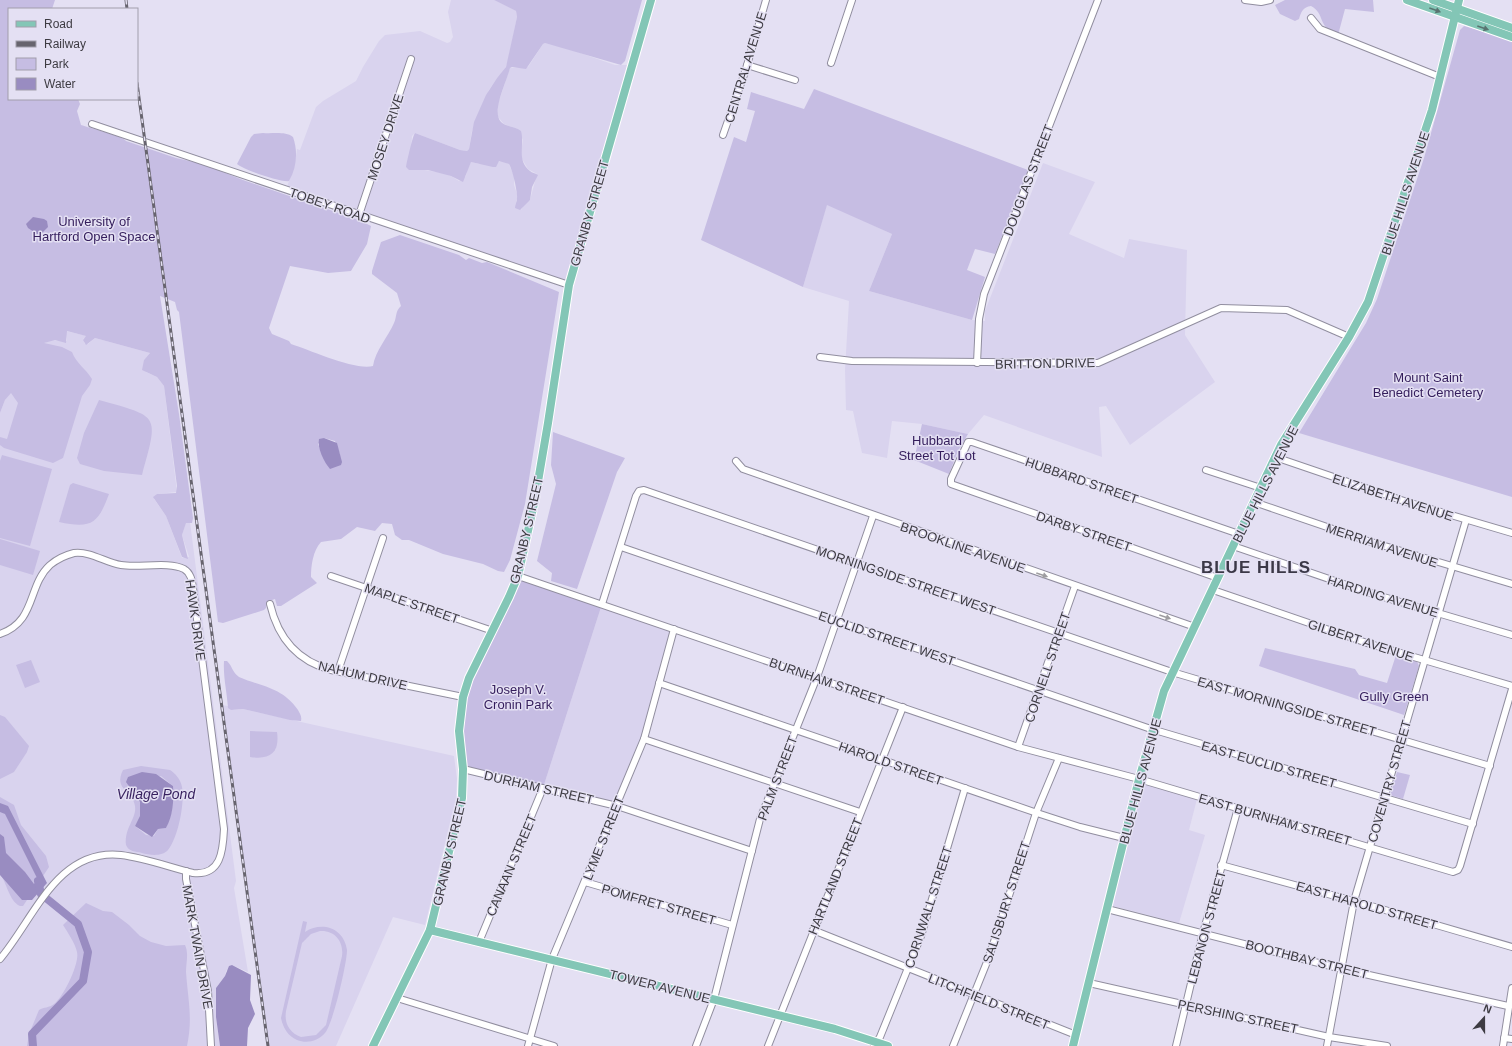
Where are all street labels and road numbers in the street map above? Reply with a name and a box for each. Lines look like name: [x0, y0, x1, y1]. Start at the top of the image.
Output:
street label: CENTRAL AVENUE: [721, 9, 770, 125]
street label: MOSEY DRIVE: [364, 92, 407, 182]
street label: DOUGLAS STREET: [1000, 122, 1057, 238]
street label: BLUE HILLS AVENUE: [1378, 129, 1433, 257]
street label: GRANBY STREET: [567, 158, 612, 268]
street label: TOBEY ROAD: [287, 185, 372, 226]
street label: BRITTON DRIVE: [995, 355, 1096, 372]
street label: BLUE HILLS AVENUE: [1229, 423, 1302, 545]
street label: HUBBARD STREET: [1023, 454, 1140, 507]
street label: ELIZABETH AVENUE: [1331, 471, 1455, 524]
street label: GRANBY STREET: [507, 475, 546, 585]
street label: DARBY STREET: [1034, 508, 1133, 555]
street label: BROOKLINE AVENUE: [898, 519, 1028, 576]
street label: MERRIAM AVENUE: [1324, 520, 1440, 571]
street label: MORNINGSIDE STREET WEST: [814, 543, 998, 618]
street label: HARDING AVENUE: [1326, 572, 1441, 621]
street label: HAWK DRIVE: [182, 578, 209, 662]
street label: MAPLE STREET: [363, 580, 461, 627]
street label: EUCLID STREET WEST: [817, 608, 957, 669]
street label: CORNELL STREET: [1022, 610, 1073, 724]
street label: GILBERT AVENUE: [1306, 616, 1416, 665]
street label: BURNHAM STREET: [767, 655, 886, 708]
street label: NAHUM DRIVE: [317, 658, 409, 693]
street label: EAST MORNINGSIDE STREET: [1196, 674, 1378, 739]
street label: BLUE HILLS AVENUE: [1117, 717, 1165, 845]
street label: COVENTRY STREET: [1365, 718, 1414, 844]
street label: PALM STREET: [754, 734, 800, 823]
street label: EAST EUCLID STREET: [1200, 738, 1338, 791]
street label: HAROLD STREET: [837, 739, 945, 788]
street label: DURHAM STREET: [483, 768, 595, 807]
street label: EAST BURNHAM STREET: [1197, 791, 1353, 848]
street label: LYME STREET: [580, 794, 627, 882]
street label: GRANBY STREET: [430, 797, 469, 907]
street label: CANAAN STREET: [483, 812, 540, 918]
street label: HARTLAND STREET: [805, 816, 866, 937]
street label: SALISBURY STREET: [980, 839, 1033, 965]
street label: CORNWALL STREET: [902, 844, 955, 970]
street label: LEBANON STREET: [1184, 869, 1229, 986]
street label: EAST HAROLD STREET: [1294, 878, 1439, 933]
street label: POMFRET STREET: [600, 881, 718, 928]
street label: MARK TWAIN DRIVE: [179, 884, 216, 1011]
street label: BOOTHBAY STREET: [1244, 937, 1370, 982]
street label: TOWER AVENUE: [608, 967, 712, 1006]
street label: LITCHFIELD STREET: [926, 970, 1052, 1033]
street label: PERSHING STREET: [1176, 996, 1300, 1037]

